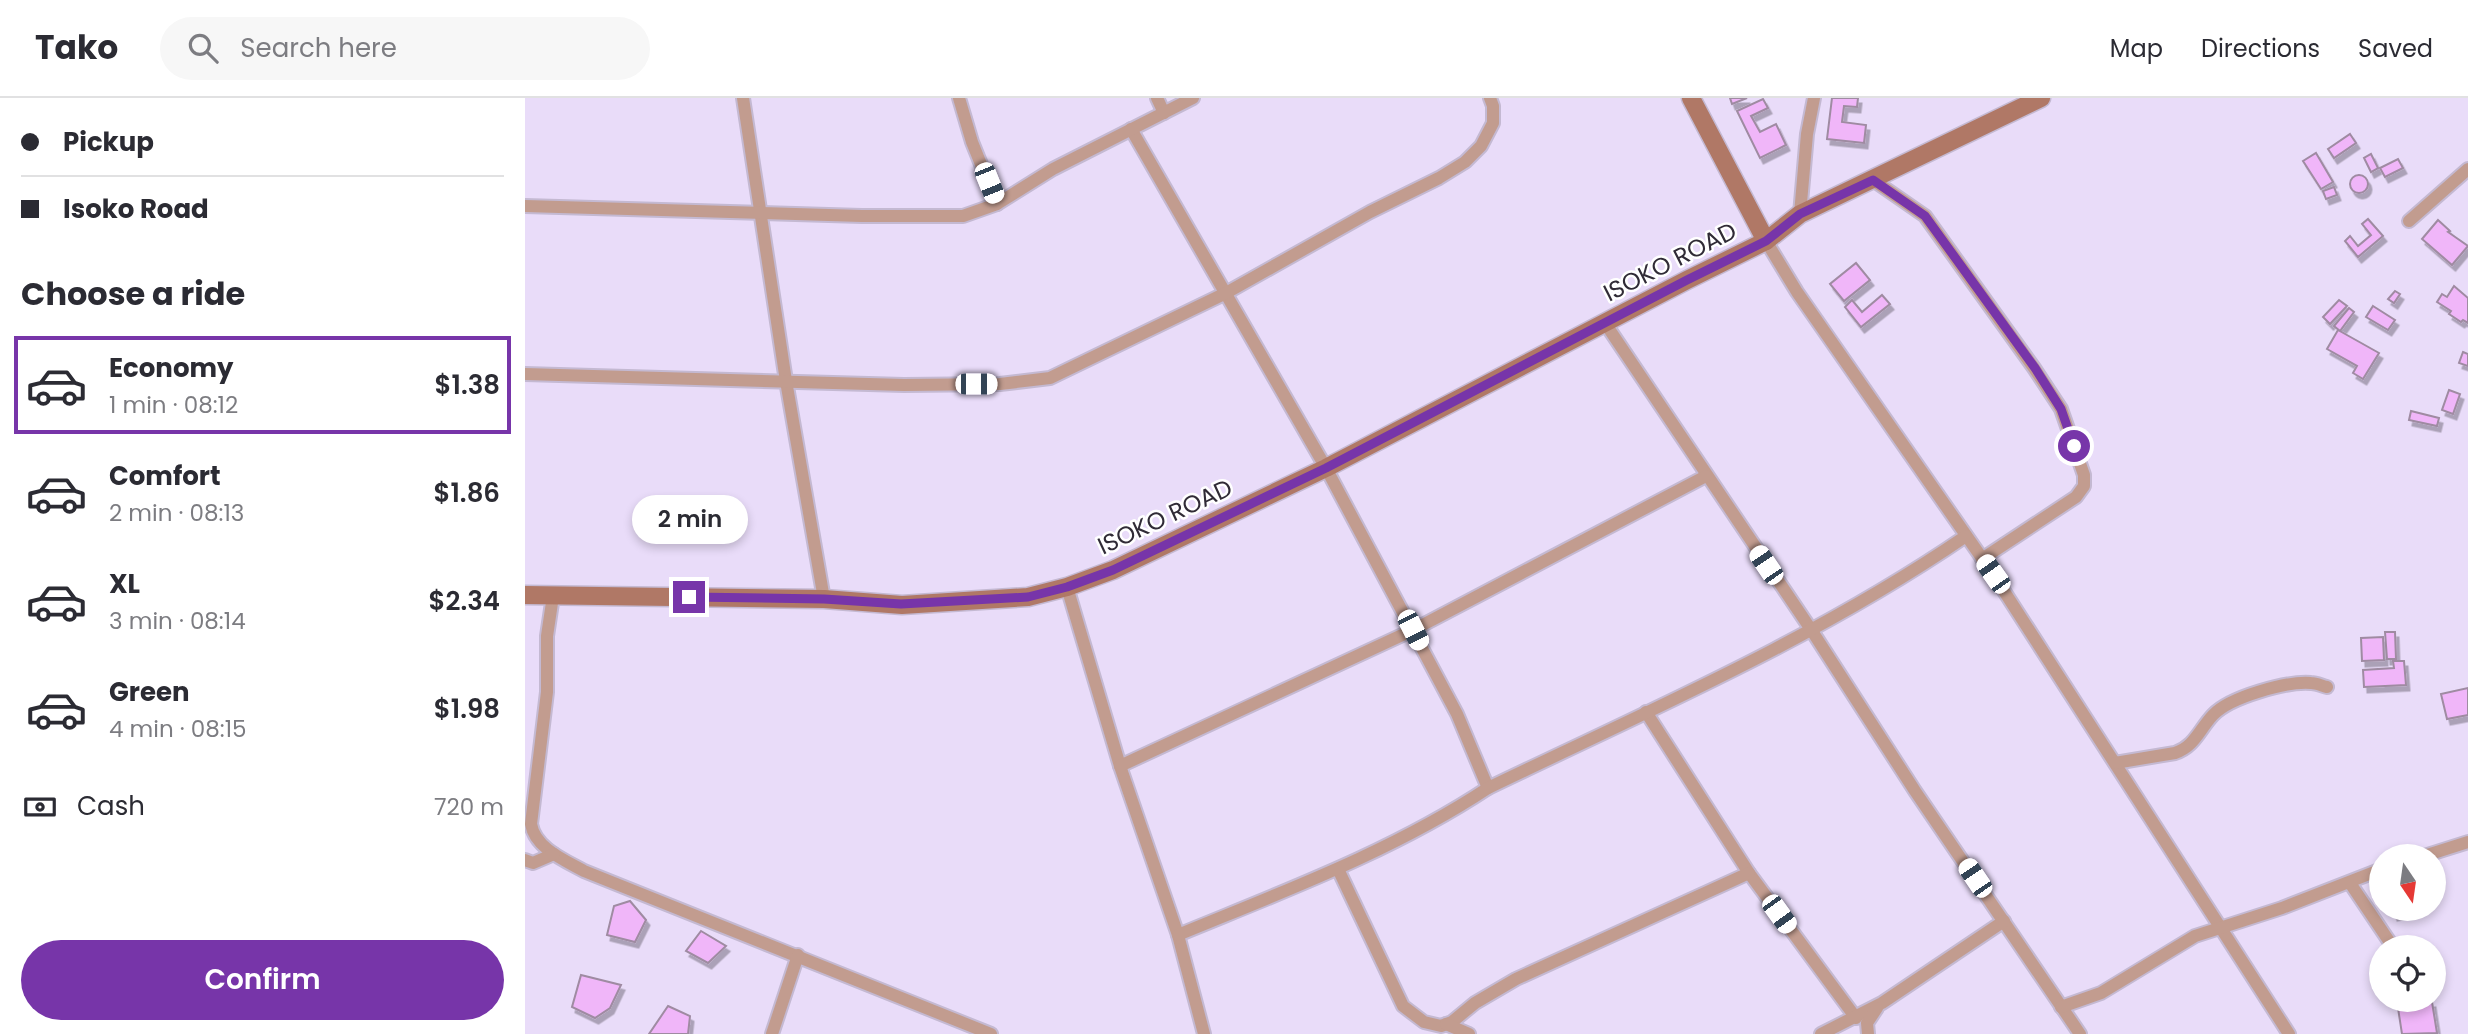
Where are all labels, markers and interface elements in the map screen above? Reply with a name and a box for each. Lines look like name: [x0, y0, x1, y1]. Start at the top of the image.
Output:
search box: [160, 17, 650, 80]
text: Tako: [35, 24, 118, 71]
icon: search: [184, 29, 222, 67]
text: Search here: [240, 30, 397, 66]
text: Map: [2110, 32, 2163, 65]
text: Directions: [2201, 32, 2320, 65]
text: Saved: [2358, 32, 2433, 65]
text: Pickup: [63, 124, 154, 160]
car: [972, 160, 1007, 206]
text: Isoko Road: [63, 191, 209, 227]
street label: ISOKO ROAD: [1598, 214, 1742, 309]
text: Choose a ride: [21, 271, 245, 316]
text: Economy: [109, 350, 233, 386]
icon: car: [25, 354, 88, 417]
text: $1.38: [435, 367, 500, 403]
car: [956, 374, 998, 395]
text: 1 min · 08:12: [109, 389, 238, 421]
route start: [2058, 430, 2090, 462]
text: Comfort: [109, 458, 221, 494]
icon: car: [25, 462, 88, 525]
street label: ISOKO ROAD: [1092, 471, 1238, 562]
text: $1.86: [433, 475, 500, 511]
callout: 2 min: [631, 496, 747, 545]
text: 2 min · 08:13: [109, 497, 244, 529]
text: 2 min: [658, 503, 722, 535]
car: [1746, 542, 1787, 588]
car: [1973, 551, 2014, 597]
text: XL: [109, 566, 140, 602]
icon: car: [25, 570, 88, 633]
route end: [673, 581, 705, 613]
text: $2.34: [429, 583, 500, 619]
text: 3 min · 08:14: [109, 605, 246, 637]
car: [1395, 607, 1432, 653]
text: Green: [109, 674, 190, 710]
icon: car: [25, 678, 88, 741]
text: $1.98: [434, 691, 500, 727]
text: 4 min · 08:15: [109, 713, 247, 745]
icon: cash: [21, 788, 59, 826]
text: Cash: [77, 788, 145, 824]
text: 720 m: [434, 791, 504, 823]
north arrow: [2369, 844, 2447, 920]
map controls: [2369, 844, 2446, 1012]
car: [1955, 855, 1996, 901]
car: [1759, 891, 1800, 937]
button: locate: [2369, 935, 2446, 1012]
button: Confirm: [21, 940, 504, 1020]

